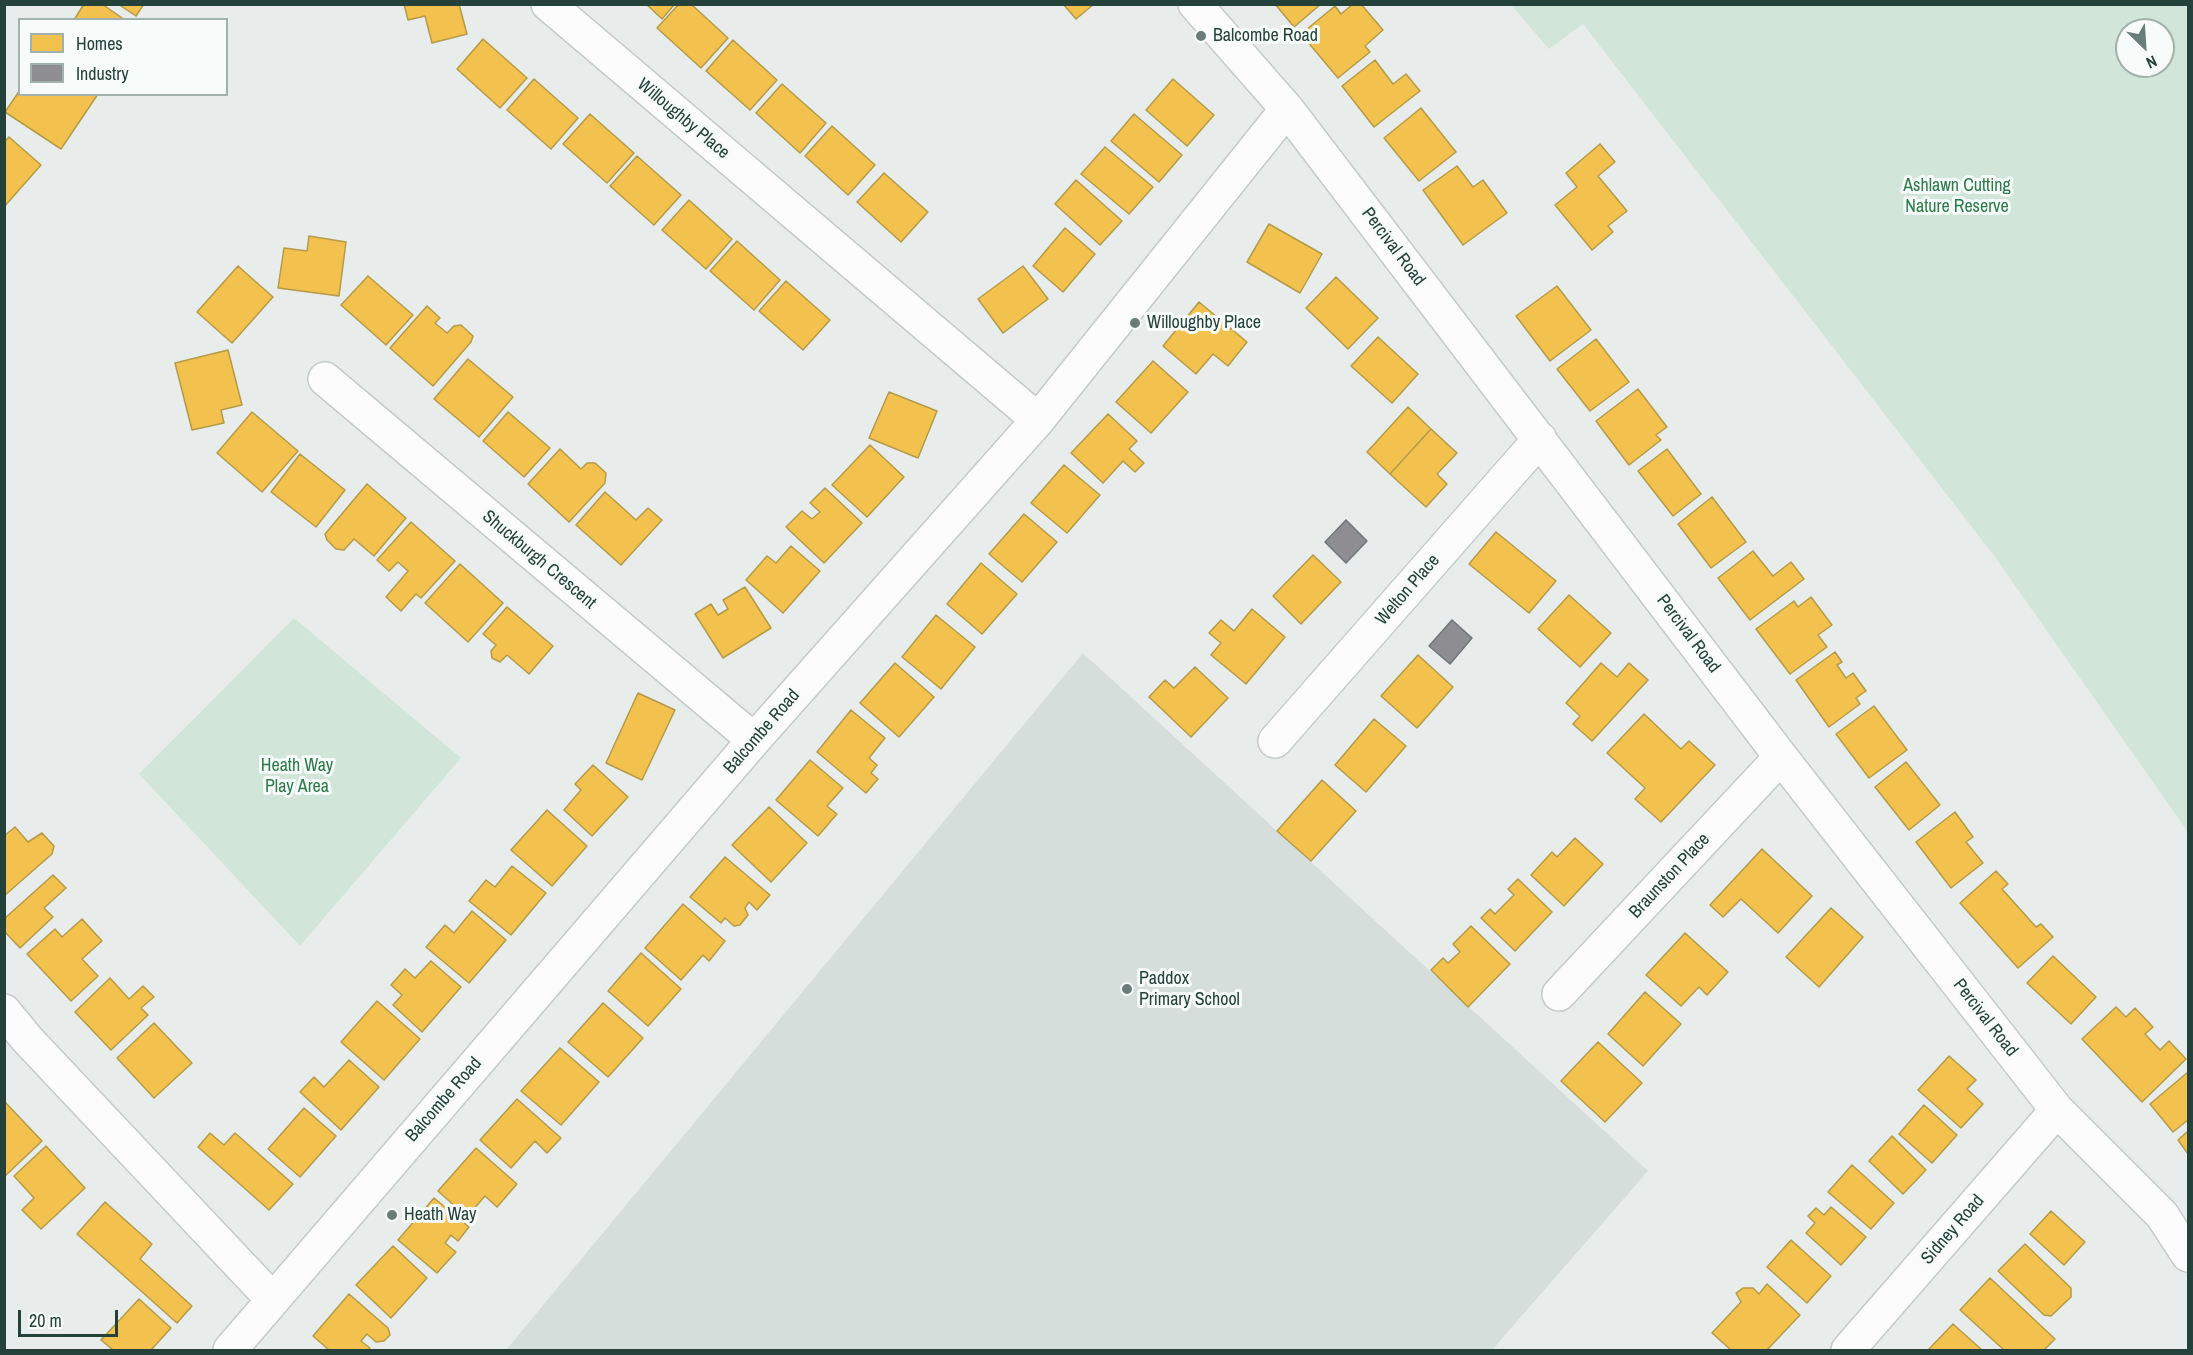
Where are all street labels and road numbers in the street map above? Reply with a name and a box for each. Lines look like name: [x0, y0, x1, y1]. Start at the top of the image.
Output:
street label: Willoughby Place: [632, 74, 734, 164]
street label: Percival Road: [1356, 203, 1430, 291]
street label: Shuckburgh Crescent: [478, 506, 600, 614]
street label: Welton Place: [1371, 550, 1445, 630]
street label: Percival Road: [1651, 590, 1725, 678]
street label: Balcombe Road: [719, 685, 805, 779]
street label: Braunston Place: [1625, 829, 1715, 923]
street label: Percival Road: [1948, 975, 2022, 1061]
street label: Balcombe Road: [401, 1053, 487, 1147]
street label: Sidney Road: [1917, 1191, 1989, 1269]

